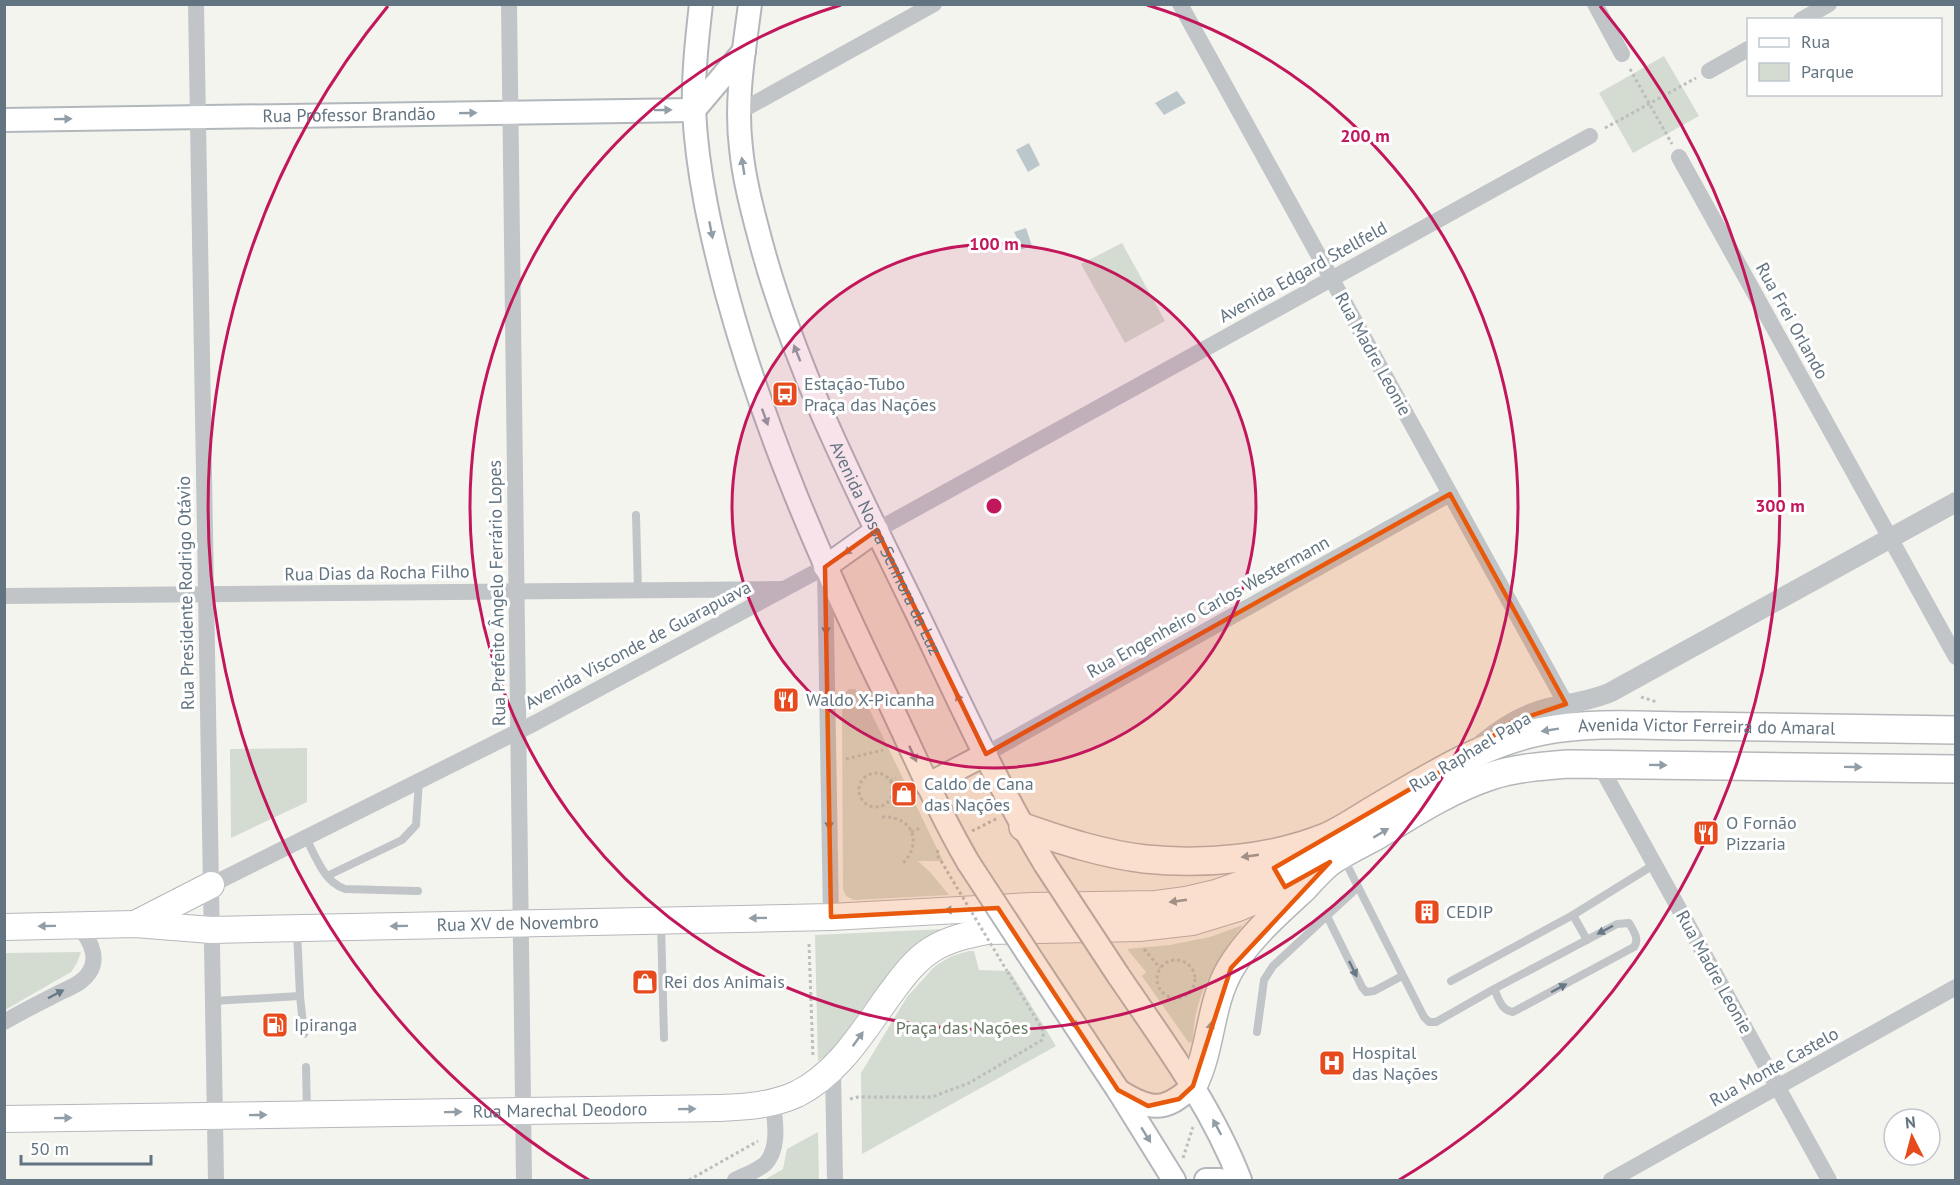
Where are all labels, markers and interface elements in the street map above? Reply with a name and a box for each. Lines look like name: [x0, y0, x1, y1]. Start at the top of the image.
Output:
legend: [1747, 18, 1942, 96]
text: Rua: [1801, 30, 1830, 53]
text: Parque: [1801, 60, 1854, 83]
street label: Rua Professor Brandão: [262, 102, 436, 127]
one-way arrow: [653, 105, 672, 115]
one-way arrow: [458, 108, 477, 118]
one-way arrow: [53, 114, 72, 124]
text: 200 m: [1340, 124, 1390, 147]
one-way arrow: [739, 157, 748, 176]
street label: Avenida Edgard Stellfeld: [1215, 216, 1391, 327]
one-way arrow: [707, 221, 716, 240]
text: 100 m: [969, 232, 1019, 255]
street label: Rua Frei Orlando: [1751, 258, 1834, 383]
street label: Rua Madre Leonie: [1330, 288, 1417, 419]
one-way arrow: [792, 344, 801, 362]
place label: Estação-Tubo Praça das Nações: [804, 372, 936, 416]
bus stop icon: Estação-Tubo Praça das Nações: [770, 379, 800, 409]
one-way arrow: [761, 408, 771, 426]
street label: Avenida Nossa Senhora da Luz: [825, 437, 947, 659]
street label: Rua Prefeito Ângelo Ferrário Lopes: [483, 460, 510, 726]
street label: Rua Presidente Rodrigo Otávio: [172, 476, 199, 710]
text: 300 m: [1755, 494, 1805, 517]
centre of rings: [984, 496, 1004, 516]
street label: Rua Engenheiro Carlos Westermann: [1082, 530, 1333, 683]
one-way arrow: [844, 542, 859, 554]
street label: Rua Dias da Rocha Filho: [284, 559, 470, 586]
street label: Avenida Visconde de Guarapuava: [521, 575, 755, 714]
one-way arrow: [822, 616, 831, 635]
restaurant icon: Waldo X-Picanha: [771, 685, 801, 715]
place label: Waldo X-Picanha: [806, 688, 935, 711]
one-way arrow: [955, 692, 965, 709]
street label: Rua Raphael Papa: [1405, 706, 1535, 797]
street label: Avenida Victor Ferreira do Amaral: [1577, 713, 1836, 740]
one-way arrow: [1540, 726, 1559, 735]
one-way arrow: [908, 745, 917, 762]
one-way arrow: [1648, 760, 1667, 769]
one-way arrow: [1843, 762, 1862, 772]
place label: Caldo de Cana das Nações: [924, 772, 1034, 816]
shop icon: Caldo de Cana das Nações: [889, 779, 919, 809]
one-way arrow: [825, 811, 834, 830]
place label: O Fornão Pizzaria: [1726, 811, 1797, 855]
restaurant icon: O Fornão Pizzaria: [1691, 818, 1721, 848]
one-way arrow: [1373, 827, 1389, 838]
one-way arrow: [1241, 852, 1260, 861]
one-way arrow: [1169, 896, 1188, 905]
building icon: CEDIP: [1412, 897, 1442, 927]
place label: CEDIP: [1446, 900, 1493, 923]
one-way arrow: [943, 906, 962, 915]
street label: Rua Madre Leonie: [1671, 906, 1758, 1037]
street label: Rua XV de Novembro: [436, 910, 599, 936]
one-way arrow: [748, 913, 767, 923]
one-way arrow: [38, 921, 57, 931]
one-way arrow: [390, 921, 409, 931]
one-way arrow: [1596, 925, 1613, 935]
one-way arrow: [1348, 960, 1357, 977]
shop icon: Rei dos Animais: [630, 967, 660, 997]
place label: Rei dos Animais: [664, 970, 785, 993]
one-way arrow: [1550, 983, 1567, 993]
one-way arrow: [48, 989, 65, 999]
fuel station icon: Ipiranga: [260, 1010, 290, 1040]
place label: Ipiranga: [294, 1013, 357, 1036]
one-way arrow: [1066, 1013, 1077, 1029]
park label: Praça das Nações: [896, 1016, 1028, 1039]
one-way arrow: [1205, 1021, 1214, 1040]
street label: Rua Monte Castelo: [1705, 1022, 1842, 1112]
one-way arrow: [851, 1031, 863, 1046]
place label: Hospital das Nações: [1352, 1041, 1438, 1085]
hospital icon: Hospital das Nações: [1317, 1048, 1347, 1078]
street label: Rua Marechal Deodoro: [472, 1097, 647, 1123]
one-way arrow: [677, 1104, 696, 1114]
one-way arrow: [443, 1107, 462, 1117]
north arrow: [1882, 1107, 1942, 1167]
one-way arrow: [248, 1110, 267, 1120]
text: N: [1904, 1112, 1917, 1133]
one-way arrow: [53, 1113, 72, 1123]
one-way arrow: [1212, 1118, 1222, 1135]
one-way arrow: [1140, 1127, 1151, 1143]
scale bar: [21, 1128, 152, 1166]
text: 50 m: [30, 1137, 69, 1160]

